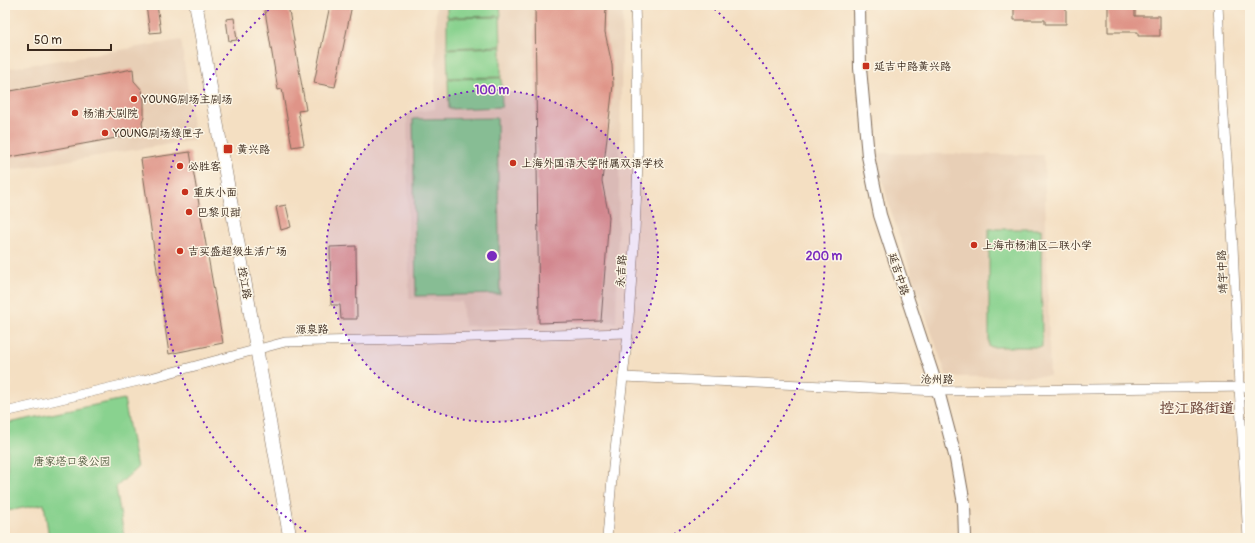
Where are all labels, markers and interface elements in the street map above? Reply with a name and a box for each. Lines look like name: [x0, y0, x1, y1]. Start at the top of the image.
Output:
scale bar: [28, 26, 111, 52]
text: 50 m: [34, 33, 62, 48]
place label: 延吉中路黄兴路: [874, 60, 951, 73]
marker: 延吉中路黄兴路: [861, 61, 871, 71]
text: 100 m: [475, 83, 510, 98]
place label: YOUNG剧场主剧场: [141, 93, 232, 106]
marker: YOUNG剧场主剧场: [129, 94, 139, 104]
place label: 杨浦大剧院: [83, 107, 138, 120]
marker: 杨浦大剧院: [70, 108, 80, 118]
place label: YOUNG剧场绿匣子: [112, 127, 203, 140]
marker: YOUNG剧场绿匣子: [100, 128, 110, 138]
marker: 黄兴路: [222, 143, 234, 155]
place label: 黄兴路: [237, 143, 270, 156]
place label: 上海外国语大学附属双语学校: [521, 157, 664, 170]
marker: 上海外国语大学附属双语学校: [508, 158, 518, 168]
place label: 必胜客: [188, 160, 221, 173]
marker: 必胜客: [175, 161, 185, 171]
place label: 重庆小面: [193, 186, 237, 199]
marker: 重庆小面: [180, 187, 190, 197]
place label: 巴黎贝甜: [197, 206, 241, 219]
marker: 巴黎贝甜: [184, 207, 194, 217]
place label: 上海市杨浦区二联小学: [982, 239, 1092, 252]
marker: 上海市杨浦区二联小学: [969, 240, 979, 250]
place label: 吉买盛超级生活广场: [188, 245, 287, 258]
marker: 吉买盛超级生活广场: [175, 246, 185, 256]
centre of rings: [485, 249, 499, 263]
text: 200 m: [806, 249, 843, 264]
street label: 靖宇中路: [1215, 250, 1230, 294]
street label: 延吉中路: [886, 251, 912, 297]
street label: 永吉路: [614, 254, 629, 288]
street label: 控江路: [235, 266, 254, 300]
street label: 源泉路: [295, 323, 329, 336]
street label: 沧州路: [920, 373, 954, 386]
district label: 控江路街道: [1159, 399, 1235, 418]
park label: 唐家塔口袋公园: [34, 455, 111, 468]

